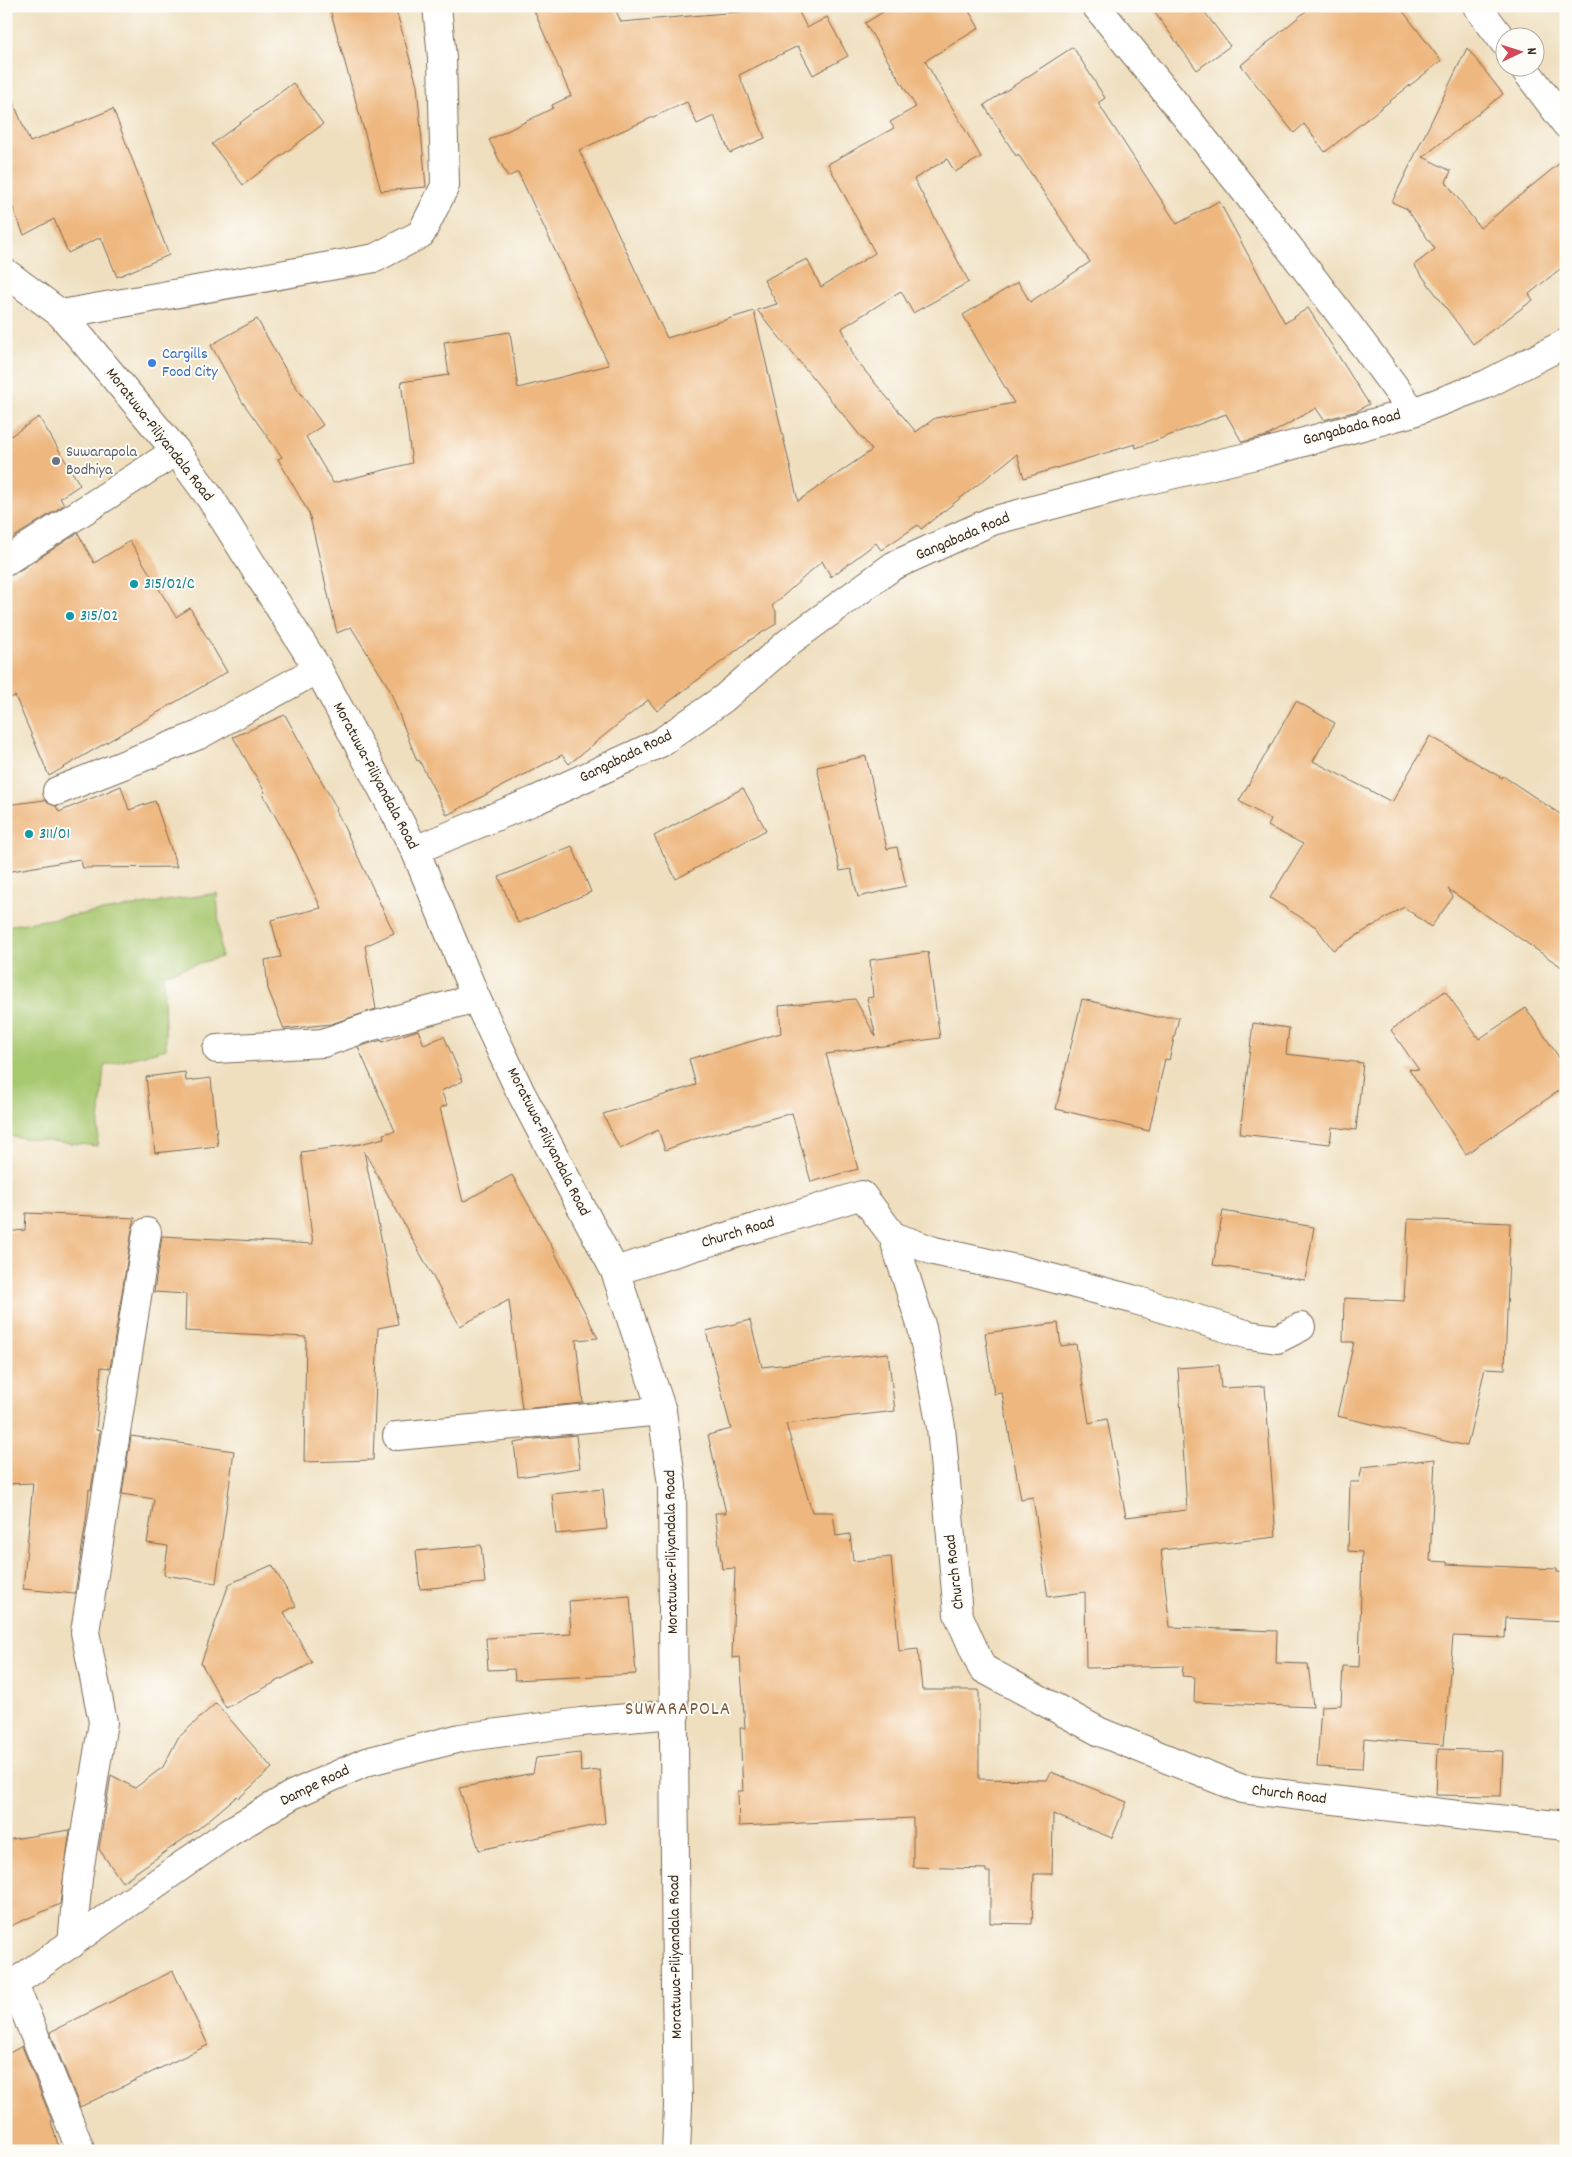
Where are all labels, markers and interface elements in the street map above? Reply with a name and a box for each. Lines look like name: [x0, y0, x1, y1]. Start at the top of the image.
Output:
north arrow: [1494, 28, 1544, 78]
text: N: [1521, 47, 1541, 55]
place label: Cargills Food City: [162, 343, 218, 384]
marker: Cargills Food City: [146, 357, 158, 369]
street label: Moratuwa-Piliyandala Road: [99, 363, 219, 507]
street label: Gangabada Road: [1300, 404, 1404, 452]
place label: Suwarapola Bodhiya: [66, 441, 138, 482]
marker: Suwarapola Bodhiya: [50, 455, 62, 467]
street label: Gangabada Road: [912, 507, 1014, 567]
place label: 315/02/C: [144, 573, 195, 596]
marker: 315/02/C: [128, 578, 140, 590]
place label: 315/02: [80, 605, 118, 628]
marker: 315/02: [64, 610, 76, 622]
street label: Moratuwa-Piliyandala Road: [326, 698, 424, 854]
street label: Gangabada Road: [576, 725, 676, 789]
place label: 311/01: [39, 823, 70, 846]
marker: 311/01: [23, 828, 35, 840]
street label: Moratuwa-Piliyandala Road: [500, 1064, 596, 1220]
street label: Church Road: [699, 1211, 777, 1255]
street label: Moratuwa-Piliyandala Road: [659, 1470, 685, 1634]
street label: Church Road: [939, 1533, 971, 1611]
district label: SUWARAPOLA: [625, 1697, 731, 1724]
street label: Dampe Road: [276, 1759, 354, 1813]
street label: Church Road: [1250, 1779, 1328, 1811]
street label: Moratuwa-Piliyandala Road: [663, 1875, 689, 2039]

